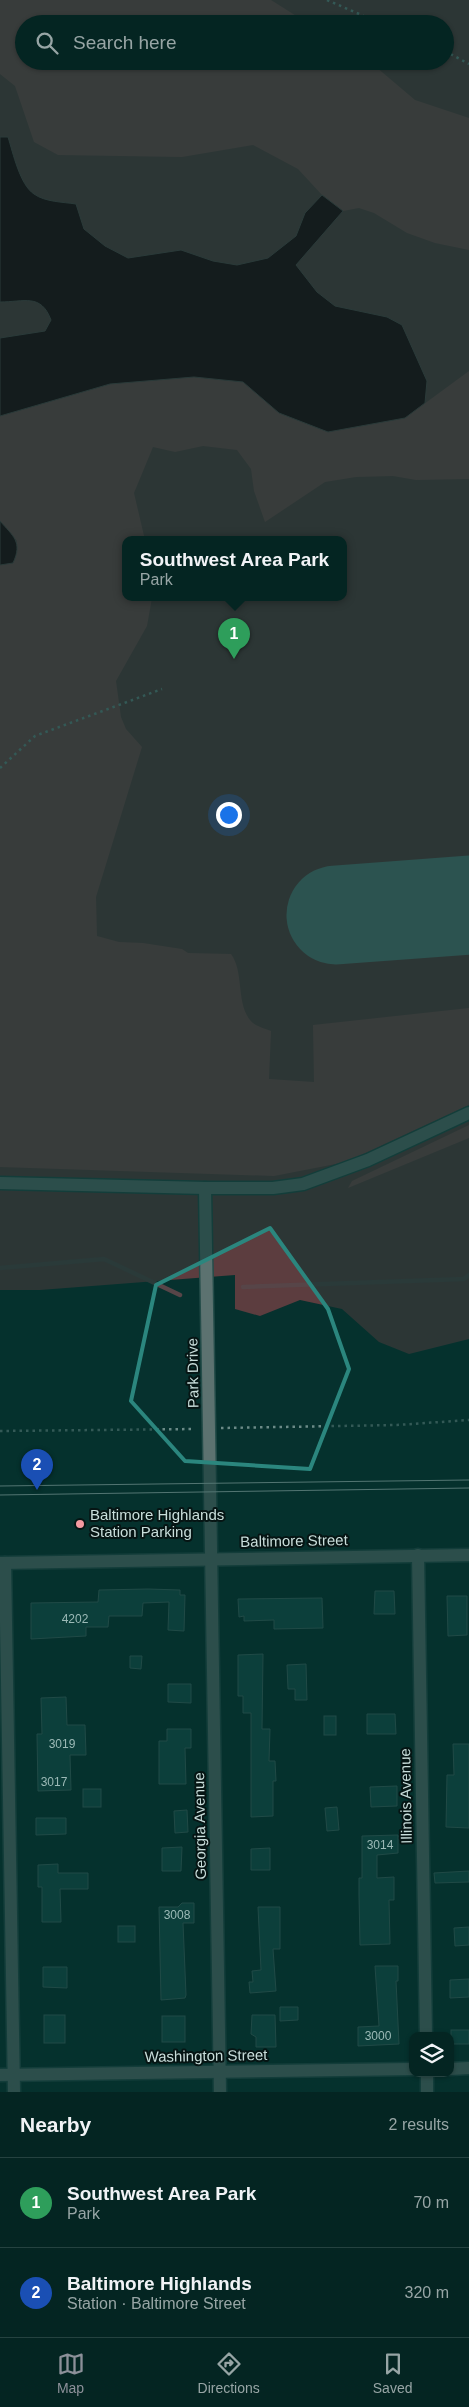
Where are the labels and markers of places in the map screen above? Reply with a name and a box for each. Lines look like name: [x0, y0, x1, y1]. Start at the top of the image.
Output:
pin: 1: [218, 618, 250, 659]
pin: 2: [21, 1449, 53, 1490]
place label: Baltimore Highlands Station Parking: [90, 1506, 224, 1540]
marker: Baltimore Highlands Station Parking: [74, 1518, 86, 1530]

